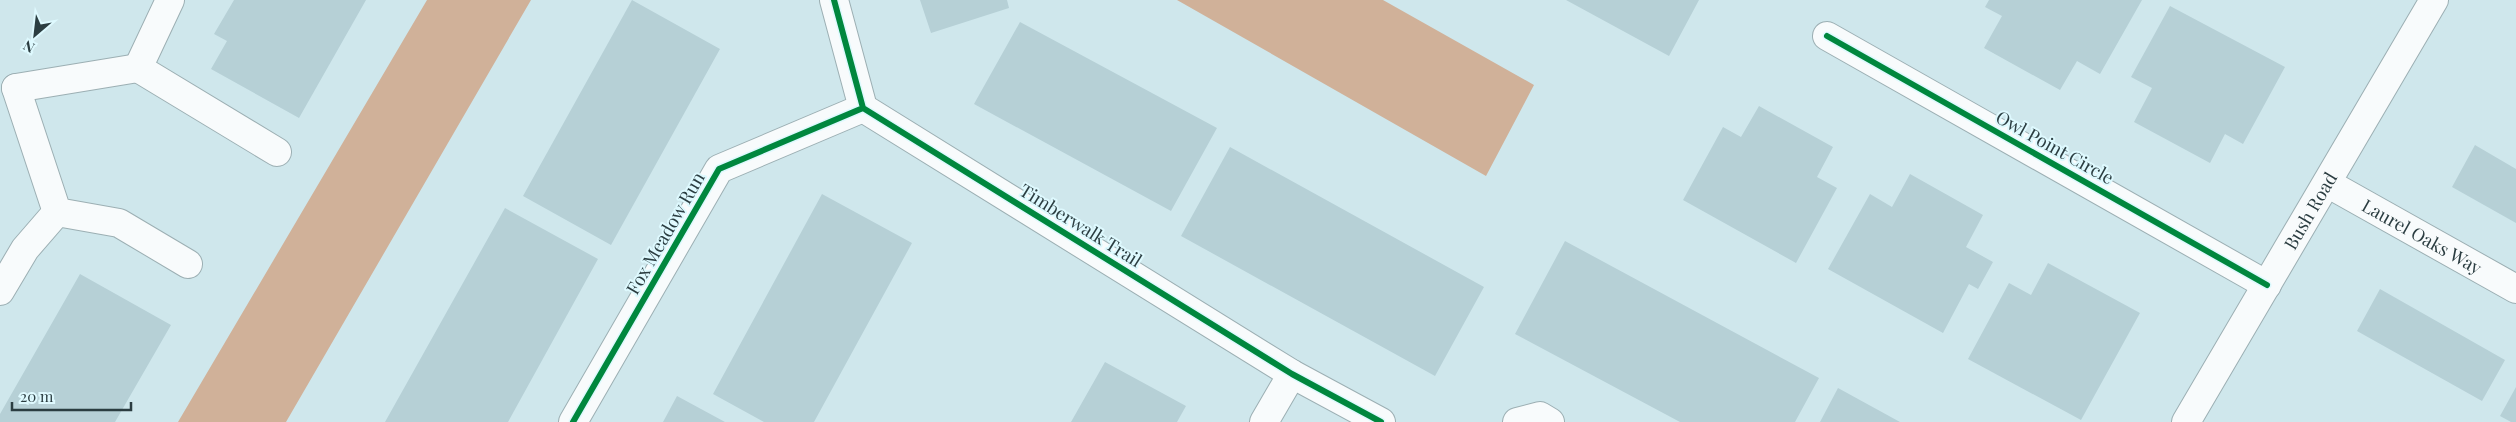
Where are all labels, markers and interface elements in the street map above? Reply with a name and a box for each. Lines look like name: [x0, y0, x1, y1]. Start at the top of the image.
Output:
north arrow: [10, 10, 60, 60]
text: N: [20, 36, 38, 58]
street label: Owl Point Circle: [1992, 105, 2118, 189]
street label: Fox Meadow Run: [620, 167, 710, 298]
street label: Bush Road: [2278, 167, 2342, 254]
street label: Timberwalk Trail: [1015, 178, 1147, 272]
street label: Laurel Oaks Way: [2358, 193, 2486, 280]
scale bar: [12, 380, 131, 412]
text: 20 m: [20, 386, 54, 406]

